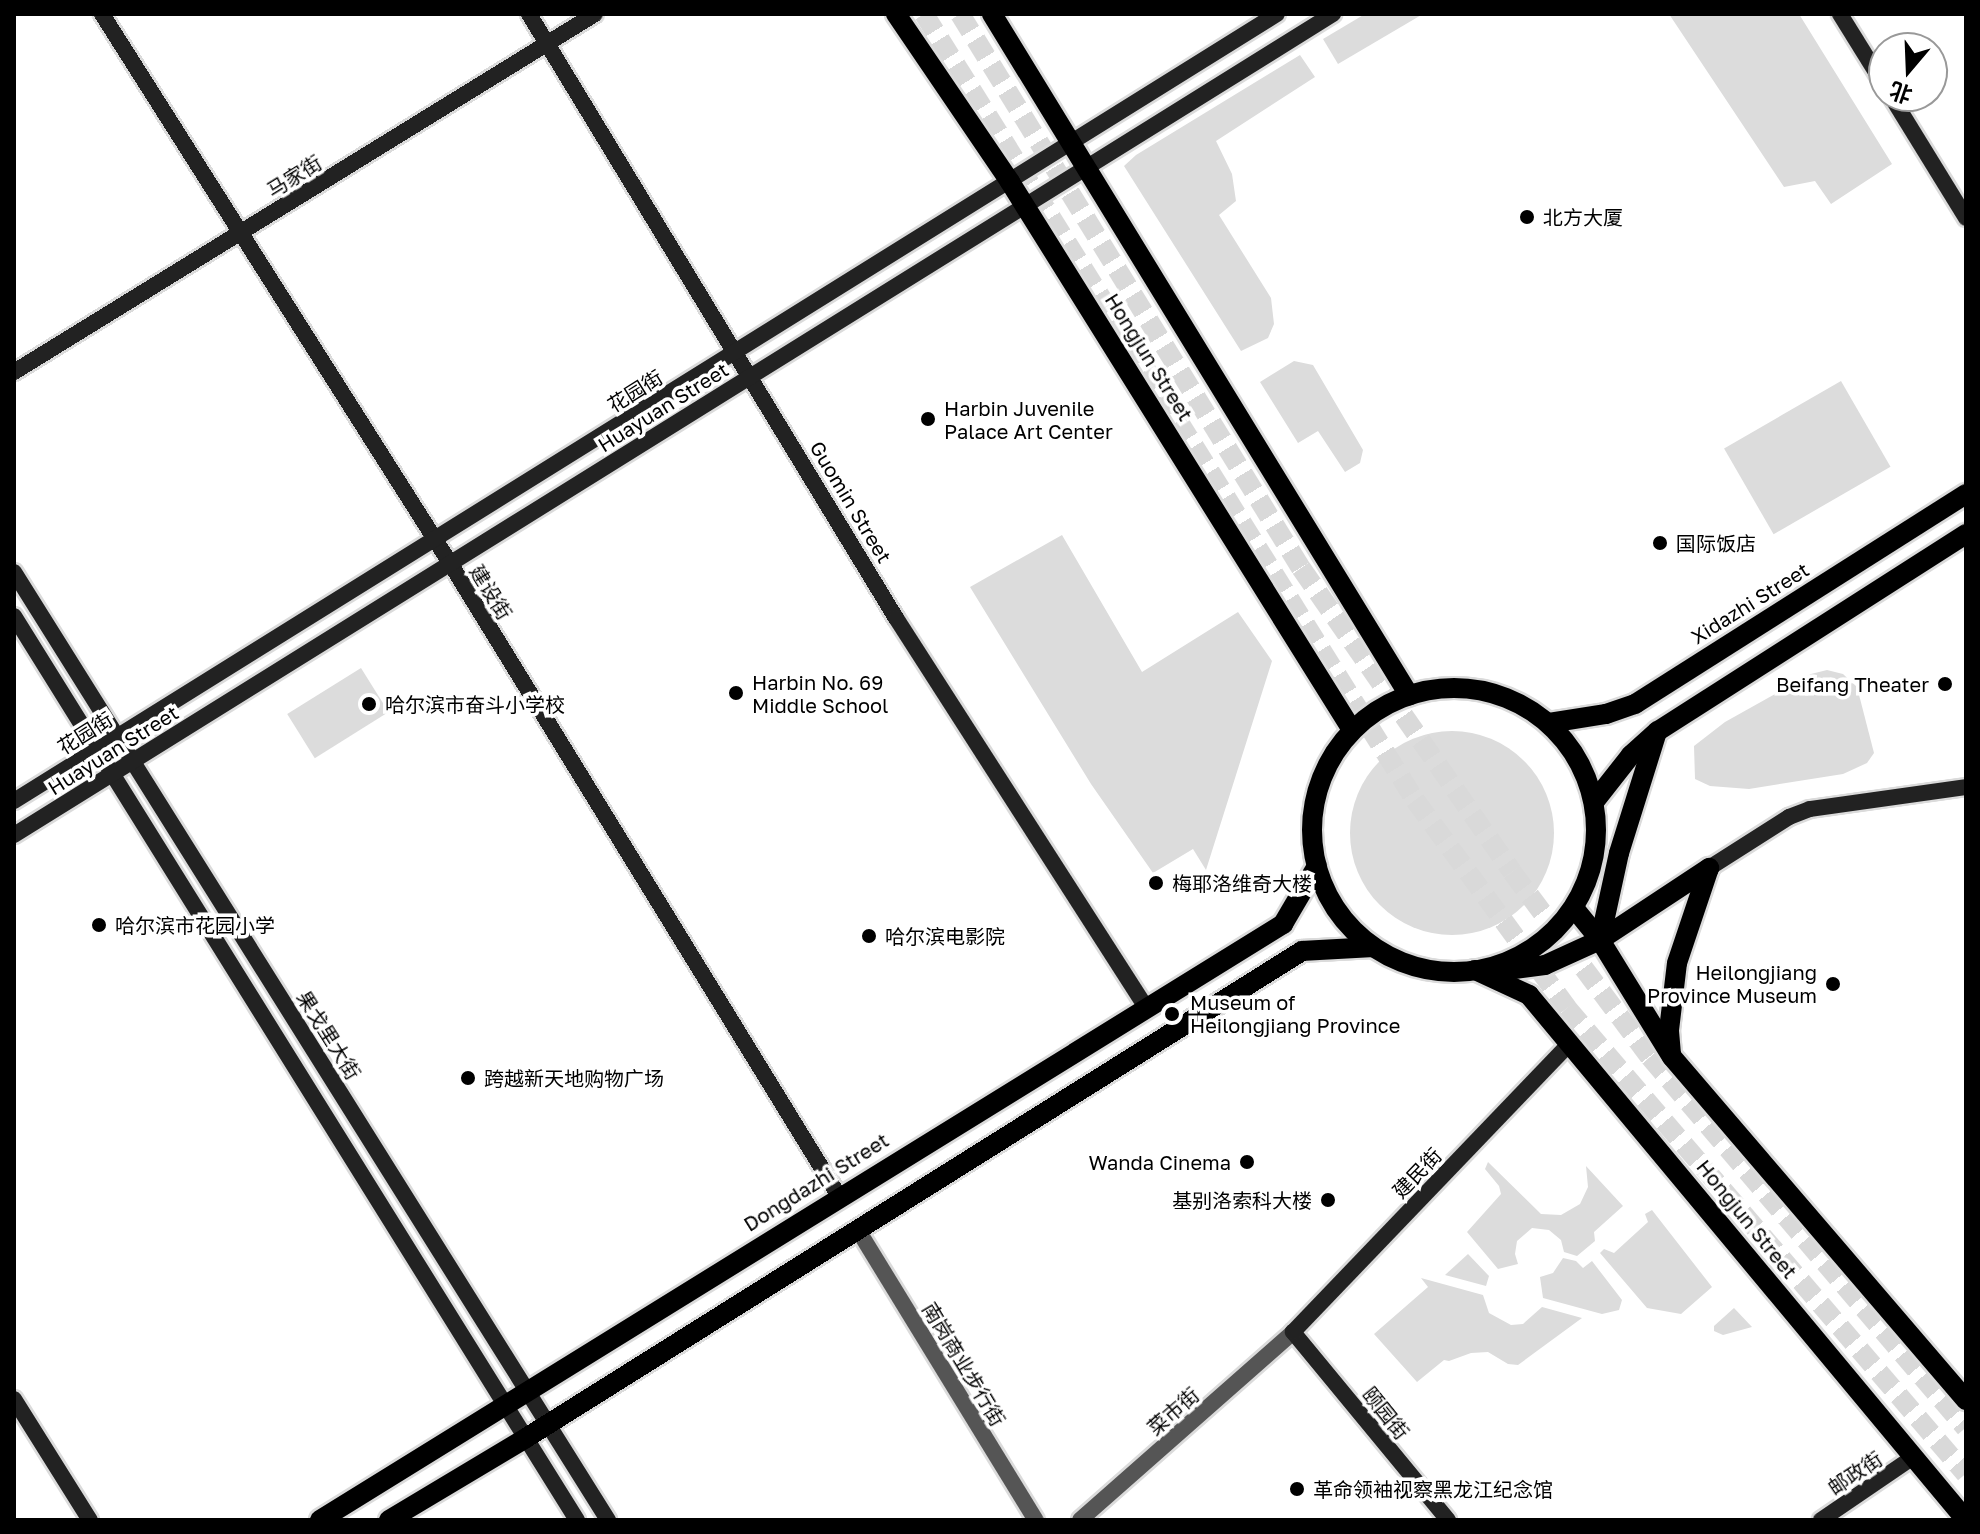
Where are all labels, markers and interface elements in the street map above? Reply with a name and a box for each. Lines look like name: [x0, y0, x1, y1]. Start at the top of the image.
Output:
north arrow: [1868, 32, 1948, 112]
text: 北: [1886, 77, 1915, 110]
street label: 马家街: [262, 150, 326, 202]
place label: 北方大厦: [1543, 205, 1623, 229]
marker: 北方大厦: [1518, 208, 1536, 226]
street label: Hongjun Street: [1100, 289, 1198, 425]
street label: Huayuan Street: [593, 357, 733, 457]
street label: 花园街: [603, 365, 667, 417]
place label: Harbin Juvenile Palace Art Center: [944, 396, 1113, 443]
marker: Harbin Juvenile Palace Art Center: [919, 410, 937, 428]
street label: Guomin Street: [805, 437, 897, 567]
place label: 国际饭店: [1676, 531, 1756, 555]
marker: 国际饭店: [1651, 534, 1669, 552]
street label: Xidazhi Street: [1687, 557, 1813, 649]
street label: 建设街: [465, 560, 517, 624]
place label: Harbin No. 69 Middle School: [752, 670, 888, 717]
place label: Beifang Theater: [1776, 672, 1929, 696]
marker: Beifang Theater: [1936, 675, 1954, 693]
marker: Harbin No. 69 Middle School: [727, 684, 745, 702]
place label: 哈尔滨市奋斗小学校: [385, 692, 565, 716]
marker: 哈尔滨市奋斗小学校: [360, 695, 378, 713]
street label: Huayuan Street: [43, 700, 183, 800]
street label: 花园街: [53, 707, 117, 759]
place label: 梅耶洛维奇大楼: [1172, 871, 1312, 895]
marker: 梅耶洛维奇大楼: [1147, 874, 1165, 892]
place label: 哈尔滨市花园小学: [115, 913, 275, 937]
marker: 哈尔滨市花园小学: [90, 916, 108, 934]
place label: 哈尔滨电影院: [885, 924, 1005, 948]
marker: 哈尔滨电影院: [860, 927, 878, 945]
place label: Heilongjiang Province Museum: [1647, 960, 1817, 1007]
marker: Heilongjiang Province Museum: [1824, 975, 1842, 993]
street label: 果戈里大街: [292, 986, 366, 1084]
place label: Museum of Heilongjiang Province: [1190, 990, 1400, 1037]
marker: Museum of Heilongjiang Province: [1161, 1003, 1183, 1025]
place label: 跨越新天地购物广场: [484, 1066, 664, 1090]
marker: 跨越新天地购物广场: [459, 1069, 477, 1087]
street label: Dongdazhi Street: [739, 1128, 893, 1236]
street label: 建民街: [1388, 1143, 1446, 1203]
place label: Wanda Cinema: [1089, 1150, 1231, 1174]
marker: Wanda Cinema: [1238, 1153, 1256, 1171]
street label: Hongjun Street: [1692, 1155, 1802, 1283]
place label: 基别洛索科大楼: [1172, 1188, 1312, 1212]
marker: 基别洛索科大楼: [1319, 1191, 1337, 1209]
street label: 南岗商业步行街: [918, 1298, 1010, 1430]
street label: 菜市街: [1142, 1382, 1204, 1440]
street label: 颐园街: [1358, 1382, 1414, 1444]
street label: 邮政街: [1823, 1446, 1887, 1500]
place label: 革命领袖视察黑龙江纪念馆: [1313, 1477, 1553, 1501]
marker: 革命领袖视察黑龙江纪念馆: [1288, 1480, 1306, 1498]

